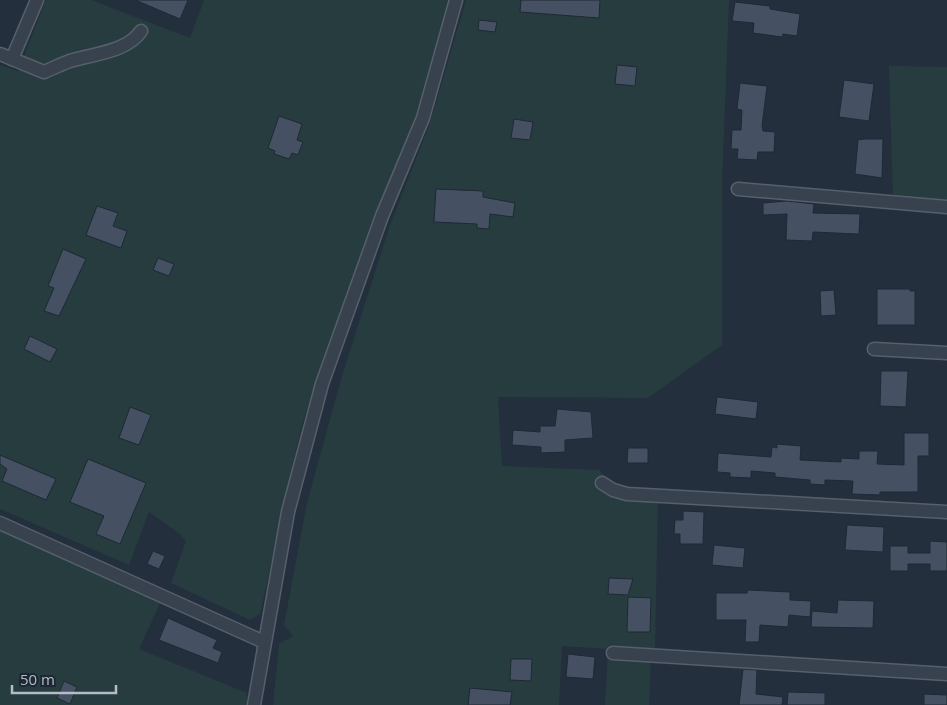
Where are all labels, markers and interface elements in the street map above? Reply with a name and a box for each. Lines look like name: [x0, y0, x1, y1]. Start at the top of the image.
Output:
scale bar: [12, 662, 116, 694]
text: 50 m: [20, 669, 55, 689]

